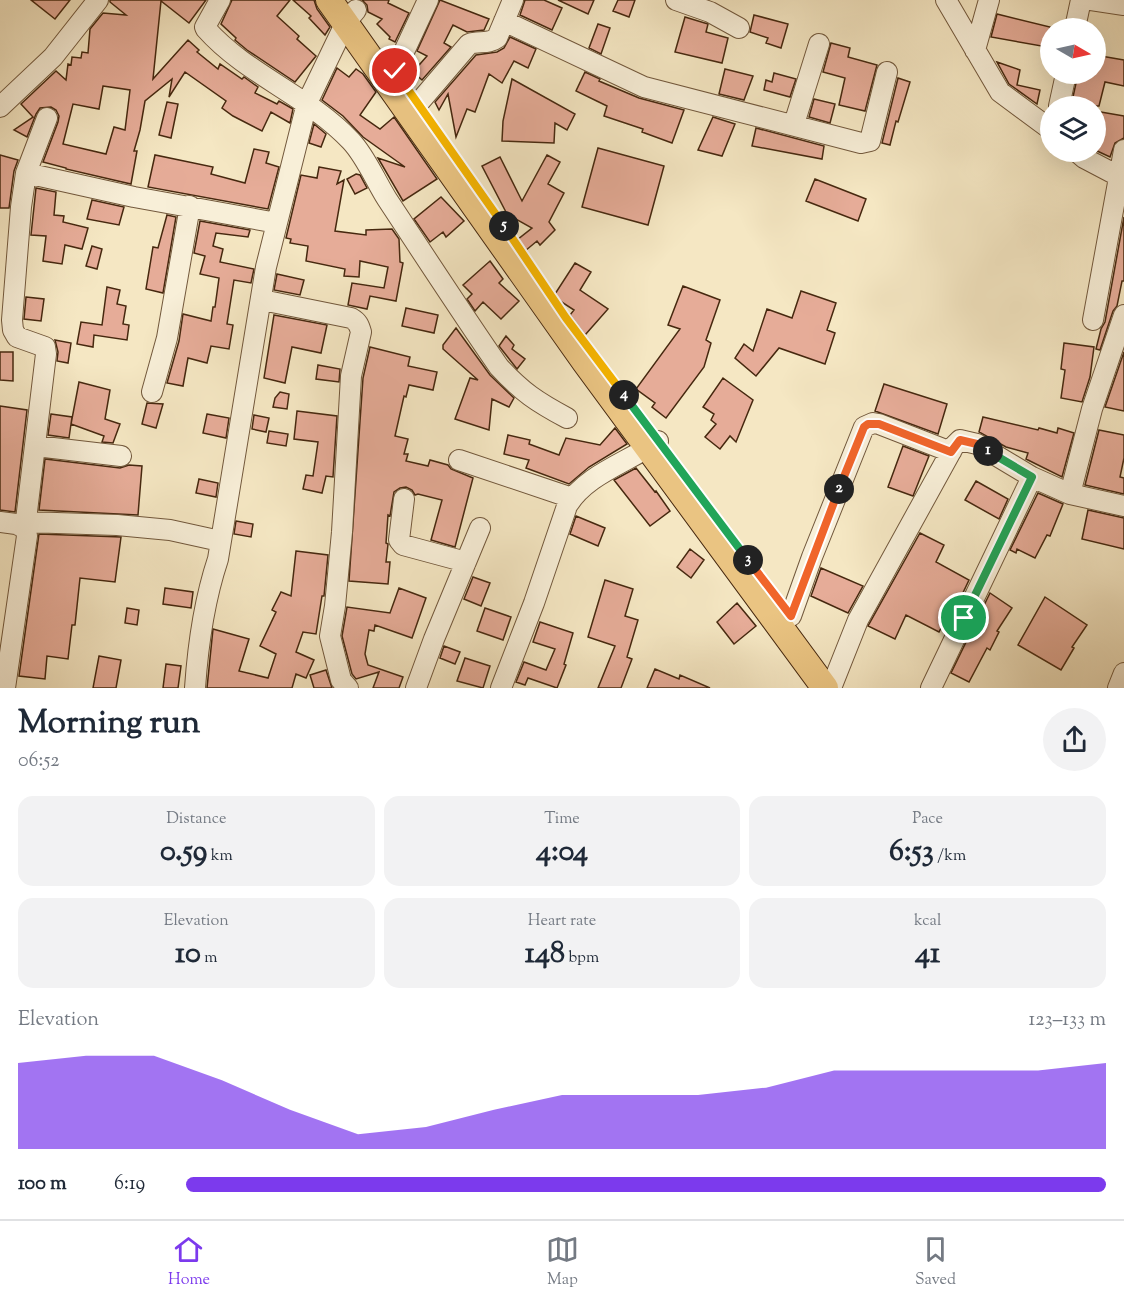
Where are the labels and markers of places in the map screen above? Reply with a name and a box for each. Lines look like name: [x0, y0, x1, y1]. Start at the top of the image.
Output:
pin: [369, 45, 420, 96]
pin: 5: [489, 211, 519, 241]
pin: 4: [609, 380, 639, 410]
pin: 1: [973, 436, 1003, 466]
pin: 2: [824, 474, 854, 504]
pin: 3: [733, 545, 763, 575]
pin: [938, 592, 989, 643]

